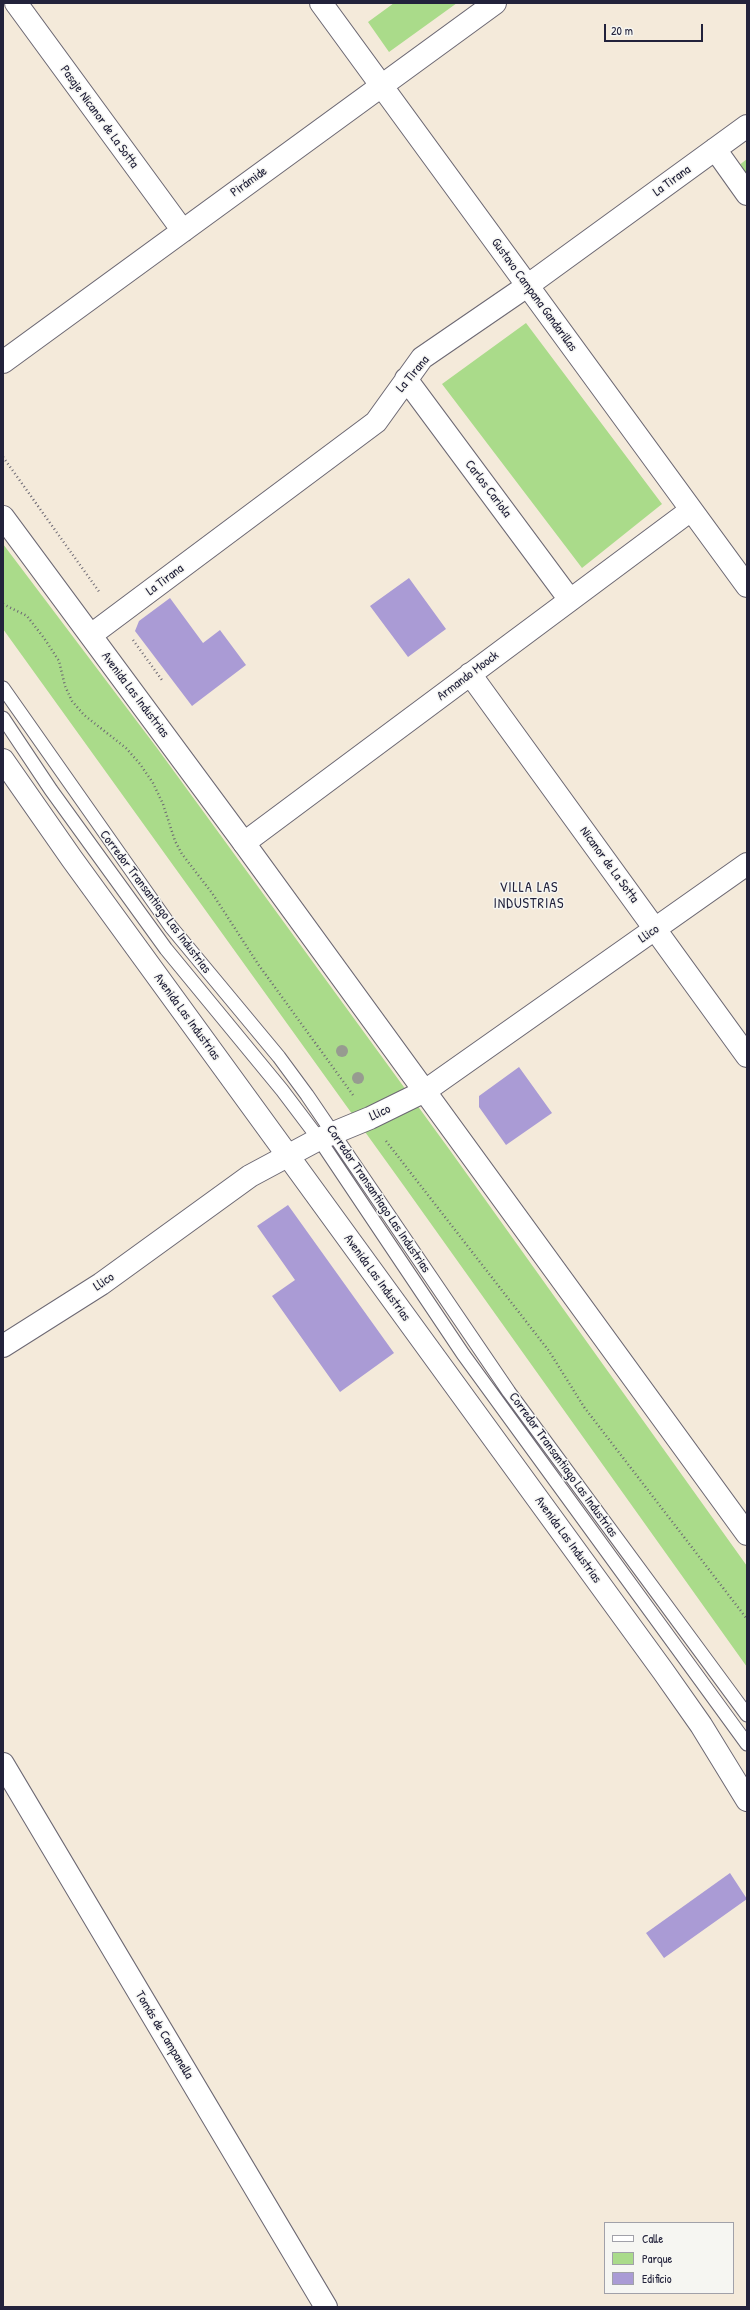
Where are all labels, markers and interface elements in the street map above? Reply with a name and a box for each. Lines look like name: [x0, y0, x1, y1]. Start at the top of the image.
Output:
scale bar: [606, 16, 705, 42]
text: 20 m: [611, 22, 633, 39]
street label: Pasaje Nicanor de La Sotta: [56, 63, 142, 171]
street label: La Tirana: [650, 162, 694, 200]
street label: Pirámide: [228, 164, 270, 200]
street label: Gustavo Campana Gandarillas: [488, 235, 580, 355]
street label: La Tirana: [393, 353, 433, 395]
street label: Carlos Cariola: [461, 457, 515, 521]
street label: La Tirana: [143, 561, 187, 599]
street label: Armando Moock: [434, 648, 502, 704]
street label: Avenida Las Industrias: [98, 649, 172, 741]
street label: Nicanor de La Sotta: [576, 824, 642, 906]
street label: Corredor Transantiago Las Industrias: [96, 827, 214, 977]
district label: VILLA LAS INDUSTRIAS: [494, 880, 564, 912]
street label: Llico: [636, 921, 662, 947]
street label: Avenida Las Industrias: [150, 971, 224, 1063]
street label: Llico: [367, 1101, 393, 1125]
street label: Corredor Transantiago Las Industrias: [323, 1122, 433, 1276]
street label: Avenida Las Industrias: [340, 1232, 414, 1324]
street label: Llico: [91, 1270, 117, 1294]
street label: Corredor Transantiago Las Industrias: [505, 1390, 621, 1540]
street label: Avenida Las Industrias: [531, 1494, 605, 1586]
street label: Tomás de Campanella: [132, 1988, 196, 2082]
legend: [604, 2222, 734, 2294]
text: Calle: [642, 2230, 663, 2247]
text: Parque: [642, 2250, 672, 2267]
text: Edificio: [642, 2270, 672, 2287]

